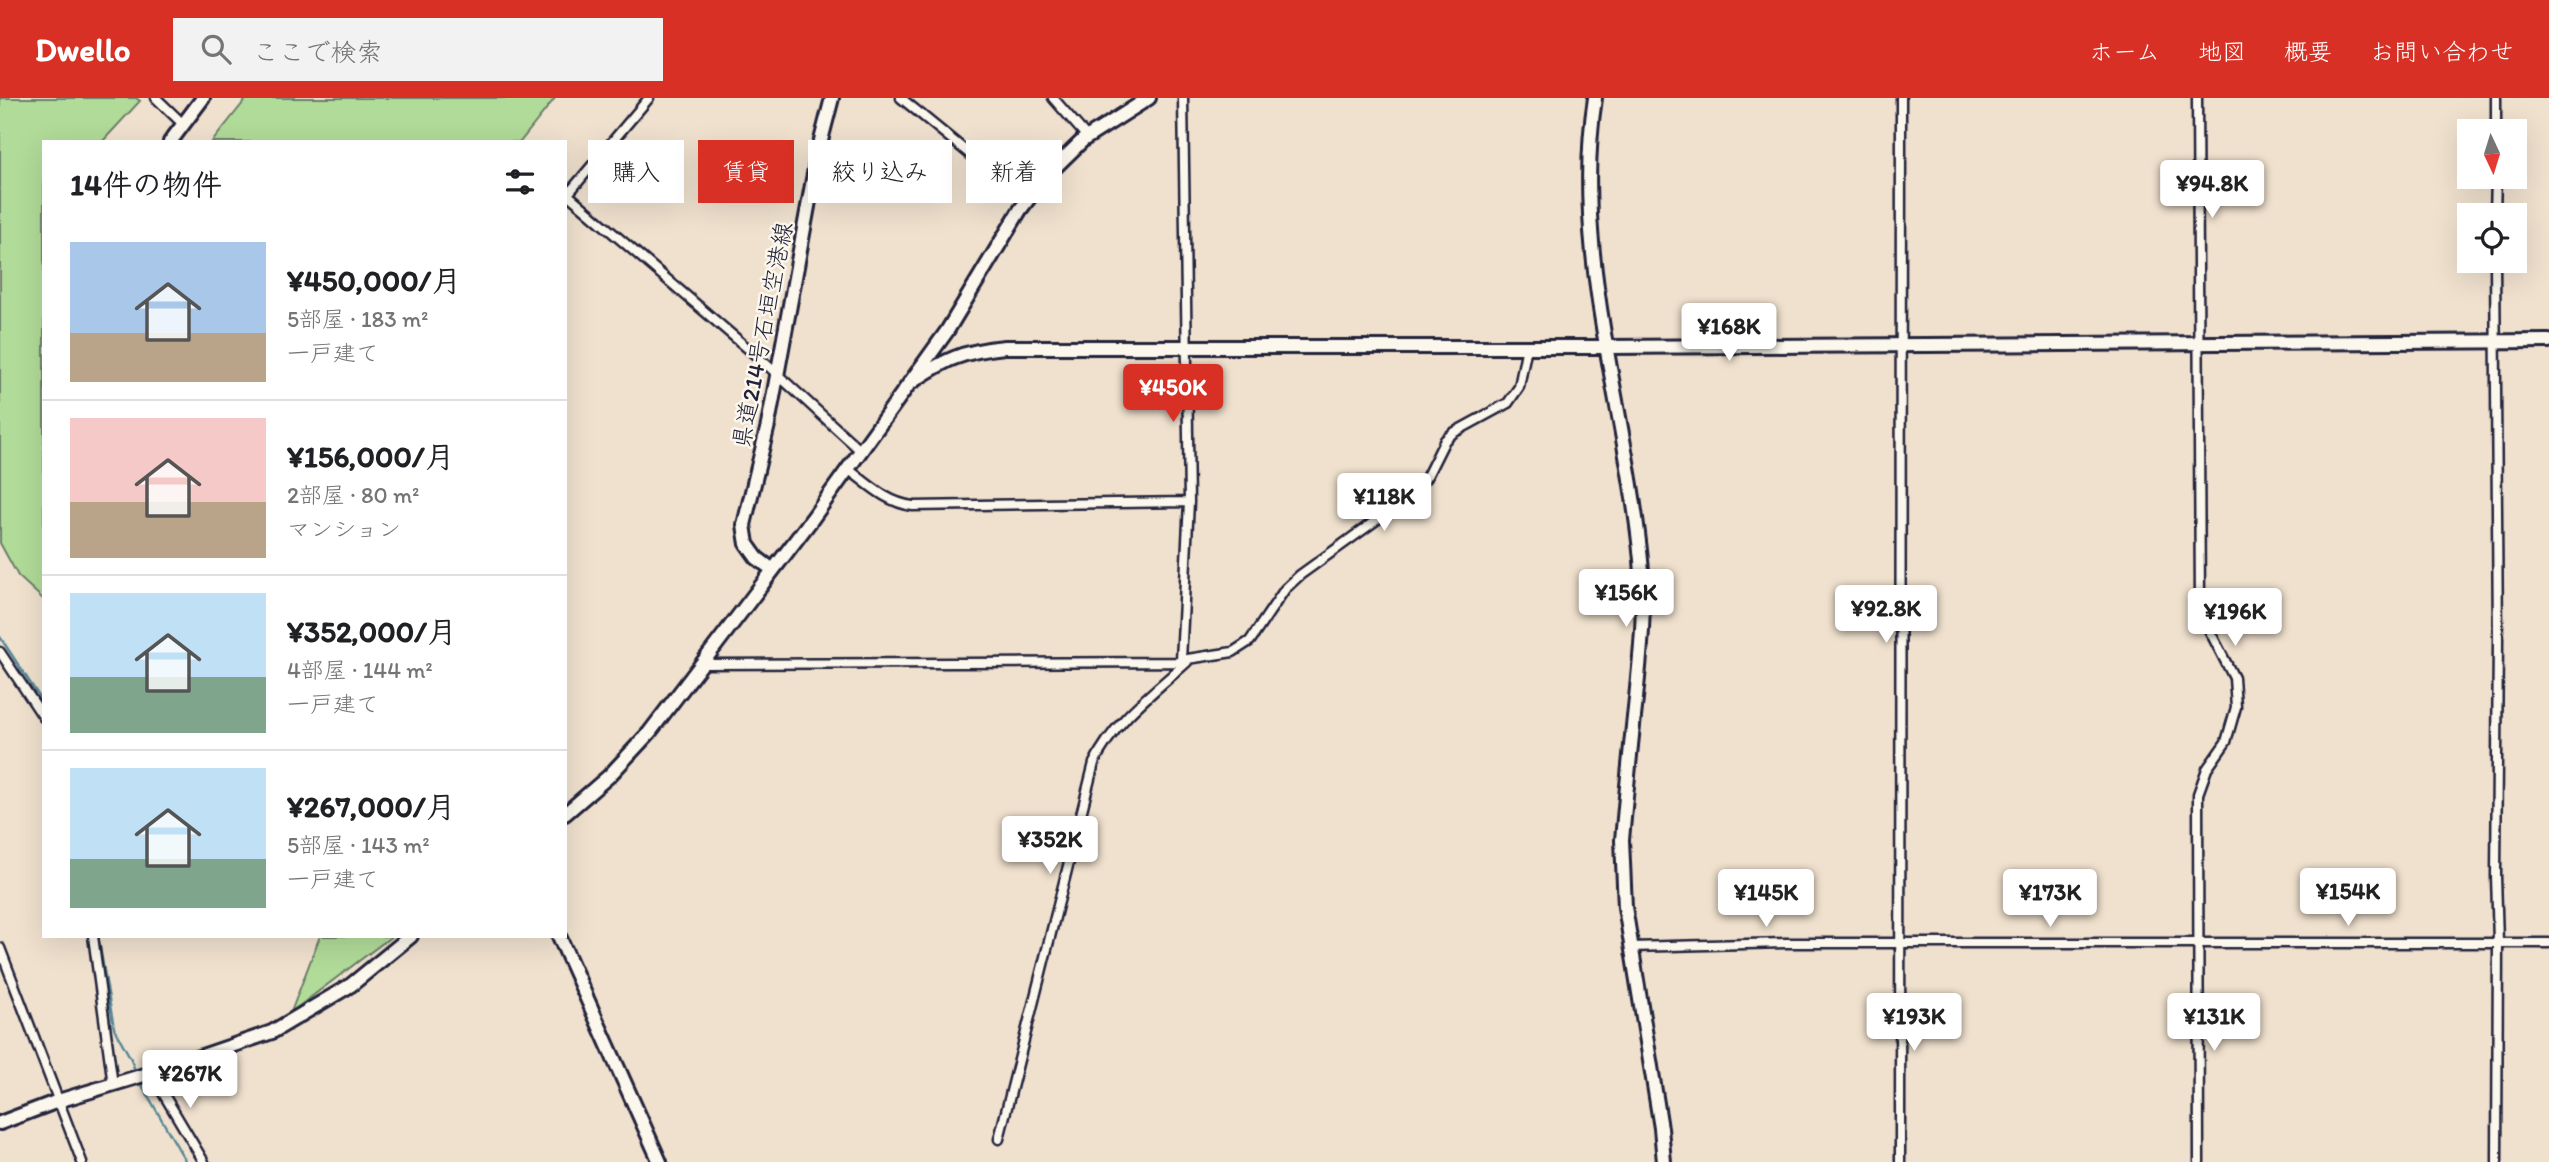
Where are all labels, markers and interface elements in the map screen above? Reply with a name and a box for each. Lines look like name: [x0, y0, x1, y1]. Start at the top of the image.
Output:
search box: [173, 18, 663, 81]
text: Dwello: [35, 30, 131, 69]
icon: search: [197, 30, 235, 68]
text: ここで検索: [253, 36, 383, 68]
text: ホーム: [2089, 37, 2160, 66]
text: 地図: [2198, 37, 2246, 66]
text: 概要: [2284, 37, 2332, 66]
text: お問い合わせ: [2370, 37, 2514, 66]
north arrow: [2457, 119, 2527, 189]
map controls: [2457, 119, 2527, 273]
chip: 購入: [588, 140, 684, 203]
chip: 賃貸: [698, 140, 794, 203]
chip: 絞り込み: [808, 140, 952, 203]
chip: 新着: [966, 140, 1062, 203]
pin: ¥94.8K: [2155, 160, 2269, 220]
icon: filters: [501, 163, 539, 201]
text: 14件の物件: [70, 166, 222, 203]
text: ¥94.8K: [2176, 169, 2248, 197]
button: locate: [2457, 203, 2527, 273]
street label: 県道214号石垣空港線: [726, 219, 798, 451]
text: ¥450,000/月: [287, 262, 461, 299]
icon: home: [126, 270, 210, 354]
pin: ¥168K: [1680, 303, 1778, 363]
text: 5部屋 · 183 m²: [287, 305, 428, 333]
text: ¥168K: [1697, 312, 1761, 340]
text: 一戸建て: [287, 339, 379, 367]
pin: ¥450K: [1124, 364, 1222, 424]
text: ¥450K: [1139, 373, 1207, 401]
text: ¥156,000/月: [287, 438, 455, 475]
icon: home: [126, 446, 210, 530]
pin: ¥118K: [1335, 474, 1433, 533]
text: 2部屋 · 80 m²: [287, 481, 419, 509]
text: ¥118K: [1353, 482, 1415, 510]
text: マンション: [287, 515, 401, 543]
pin: ¥156K: [1577, 570, 1675, 629]
text: ¥156K: [1595, 578, 1657, 606]
pin: ¥92.8K: [1829, 586, 1943, 645]
pin: ¥196K: [2186, 588, 2284, 648]
text: ¥92.8K: [1851, 594, 1921, 622]
text: ¥196K: [2204, 597, 2266, 625]
text: ¥352,000/月: [287, 613, 457, 650]
icon: home: [126, 621, 210, 705]
text: 4部屋 · 144 m²: [287, 656, 433, 684]
text: 一戸建て: [287, 690, 379, 718]
text: ¥267,000/月: [287, 788, 456, 825]
icon: home: [126, 796, 210, 880]
pin: ¥352K: [1001, 816, 1099, 876]
text: ¥352K: [1018, 825, 1082, 853]
text: 5部屋 · 143 m²: [287, 831, 430, 859]
text: 一戸建て: [287, 865, 379, 893]
pin: ¥154K: [2299, 868, 2397, 928]
pin: ¥145K: [1717, 870, 1815, 929]
pin: ¥173K: [2001, 870, 2099, 929]
text: ¥154K: [2316, 877, 2380, 905]
text: ¥145K: [1734, 878, 1798, 906]
text: ¥173K: [2019, 878, 2081, 906]
pin: ¥193K: [1865, 993, 1963, 1053]
pin: ¥131K: [2165, 993, 2263, 1053]
text: ¥193K: [1883, 1002, 1945, 1030]
text: ¥131K: [2183, 1002, 2245, 1030]
pin: ¥267K: [141, 1051, 239, 1110]
text: ¥267K: [158, 1059, 222, 1087]

